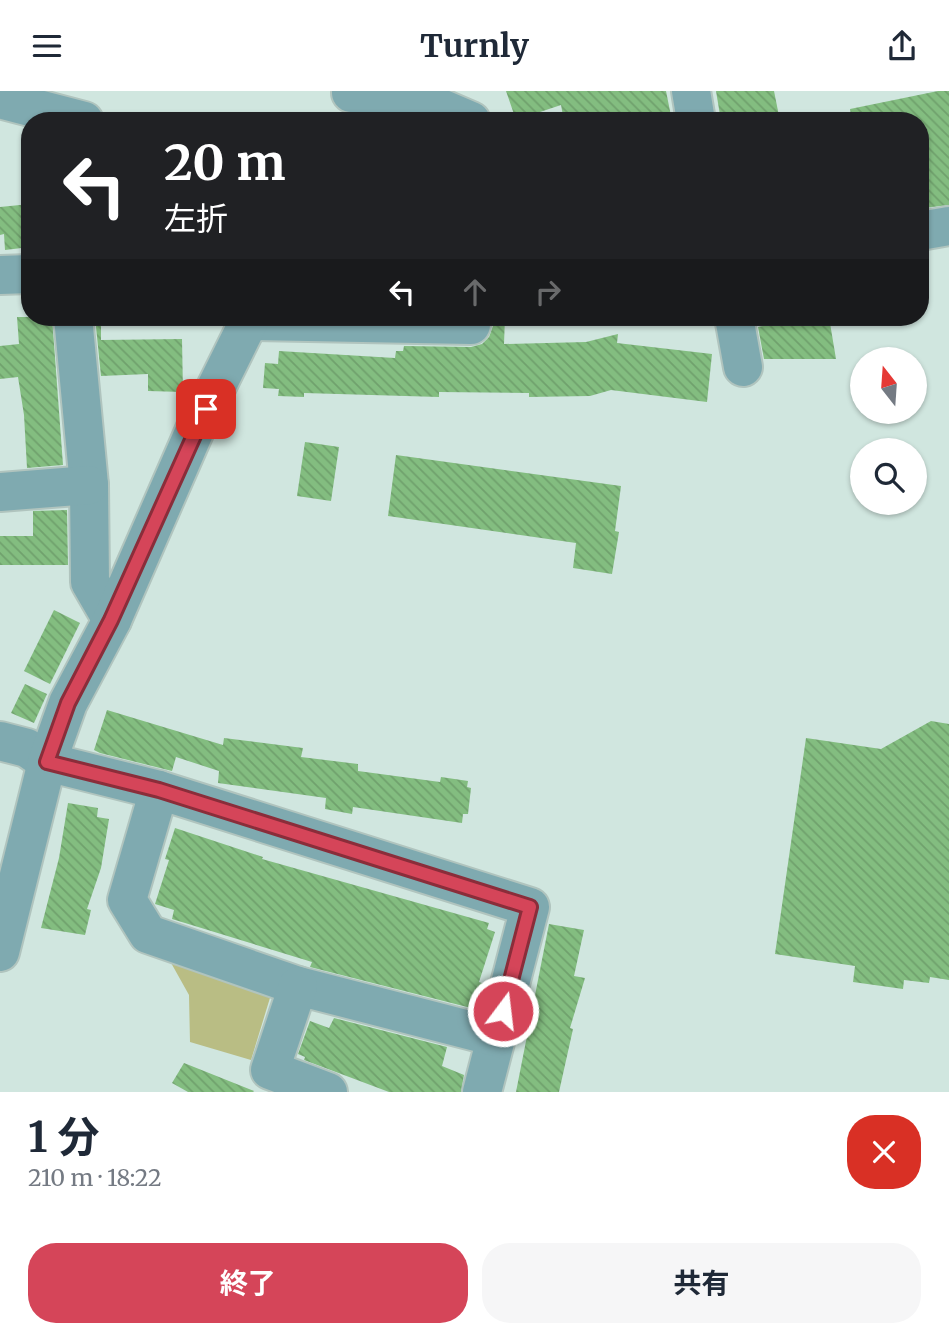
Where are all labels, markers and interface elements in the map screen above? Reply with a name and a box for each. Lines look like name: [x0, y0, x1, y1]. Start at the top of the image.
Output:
text: Turnly: [420, 26, 529, 66]
icon: menu: [28, 27, 66, 65]
icon: share: [883, 27, 921, 65]
text: 20 m: [164, 132, 285, 193]
icon: left: [49, 140, 140, 231]
text: 左折: [164, 199, 228, 239]
icon: left: [383, 273, 421, 311]
icon: ahead: [456, 273, 494, 311]
icon: right: [529, 273, 567, 311]
north arrow: [850, 347, 928, 423]
map controls: [850, 347, 927, 515]
pin: [176, 379, 236, 439]
icon: arrive: [187, 390, 225, 428]
button: search: [850, 438, 927, 515]
position arrow: [466, 974, 540, 1048]
text: 1 分: [28, 1111, 99, 1163]
button: close: [847, 1115, 921, 1189]
text: 210 m · 18:22: [28, 1163, 162, 1192]
button: 終了: [28, 1243, 468, 1323]
button: 共有: [482, 1243, 921, 1323]

